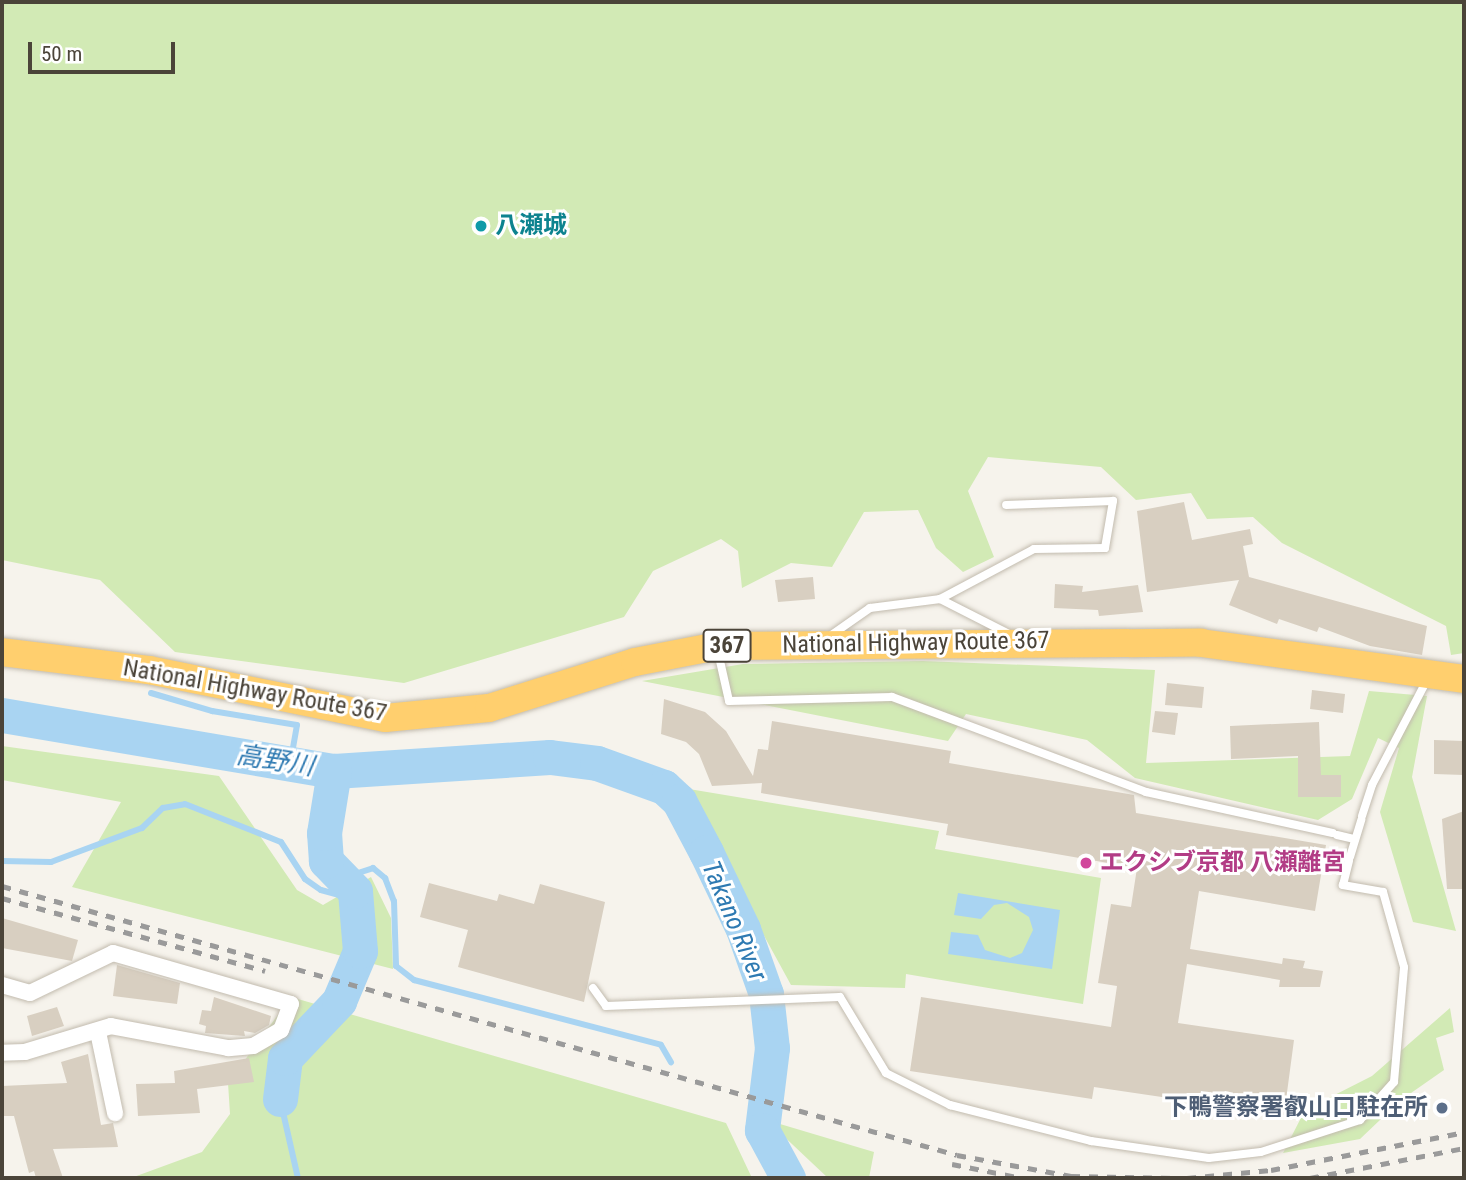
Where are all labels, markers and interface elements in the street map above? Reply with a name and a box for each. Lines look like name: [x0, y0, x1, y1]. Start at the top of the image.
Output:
scale bar: [32, 28, 178, 72]
text: 50 m: [41, 42, 82, 66]
place label: 八瀬城: [495, 212, 567, 240]
marker: 八瀬城: [473, 218, 489, 234]
road number: 367: [702, 626, 752, 666]
street label: National Highway Route 367: [782, 626, 1050, 660]
street label: National Highway Route 367: [121, 654, 389, 728]
water label: 高野川: [234, 739, 316, 783]
place label: エクシブ京都 八瀬離宮: [1100, 849, 1346, 877]
marker: エクシブ京都 八瀬離宮: [1078, 855, 1094, 871]
water label: Takano River: [695, 856, 773, 986]
place label: 下鴨警察署叡山口駐在所: [1164, 1094, 1428, 1122]
marker: 下鴨警察署叡山口駐在所: [1434, 1100, 1450, 1116]

